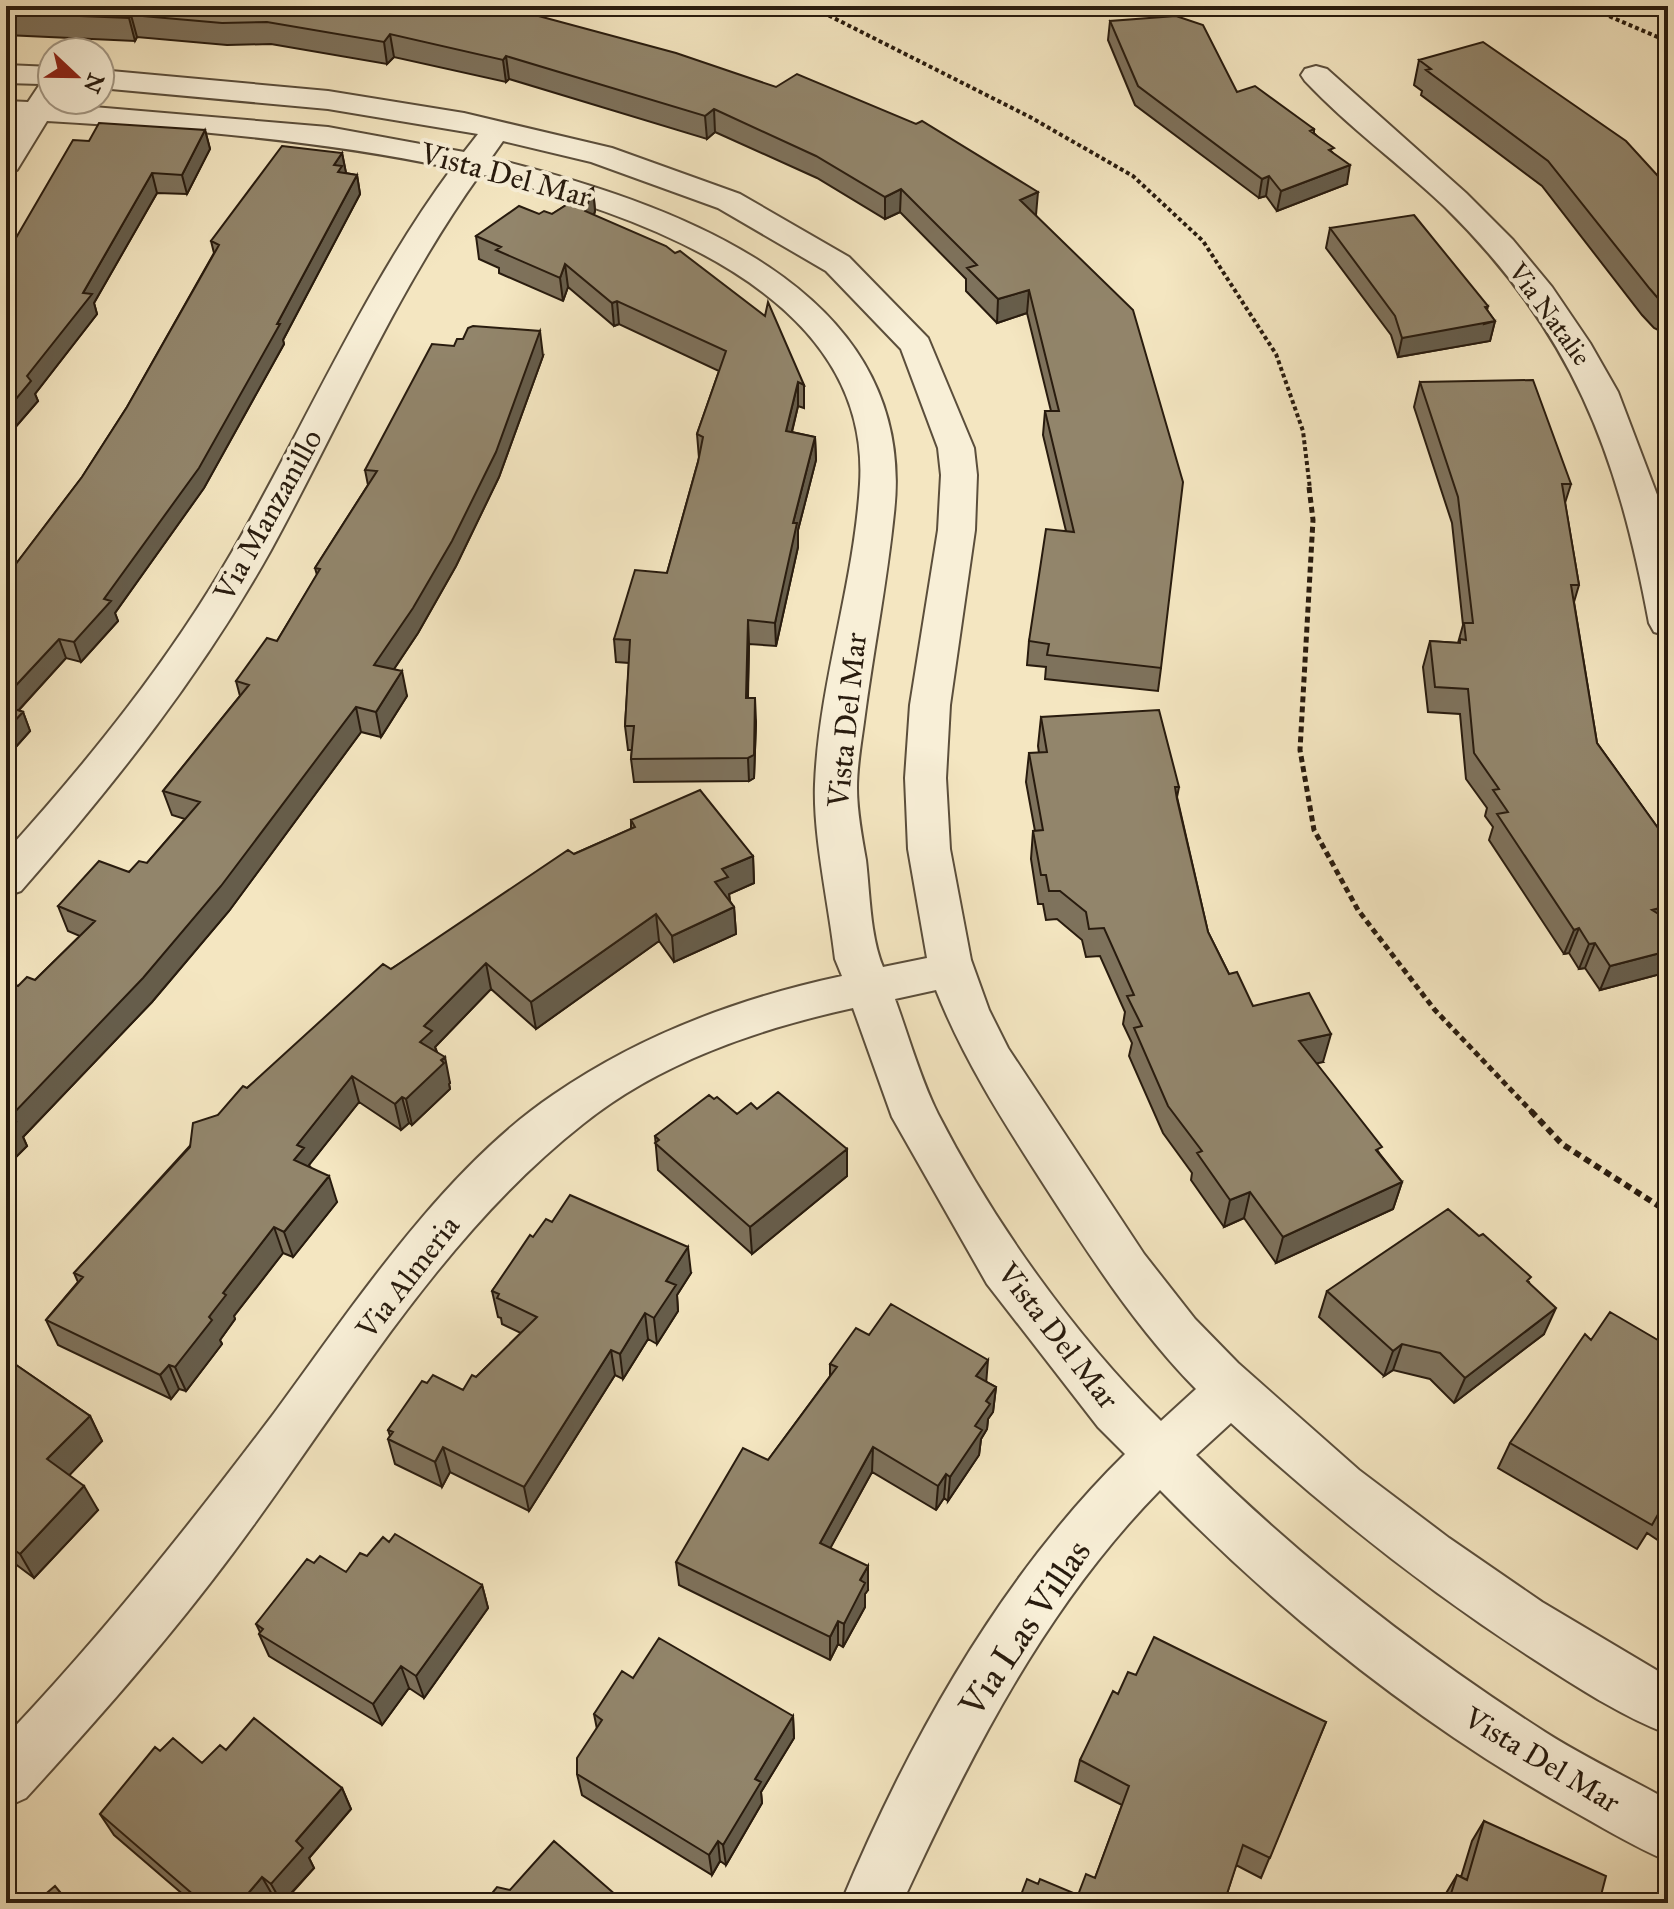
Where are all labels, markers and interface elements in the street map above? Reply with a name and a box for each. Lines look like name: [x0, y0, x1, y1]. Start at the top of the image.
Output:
north arrow: [36, 36, 116, 116]
text: N: [78, 70, 110, 97]
street label: Vista Del Mar: [416, 135, 596, 215]
street label: Via Natalie: [1501, 256, 1598, 372]
street label: Via Manzanillo: [206, 423, 330, 608]
street label: Vista Del Mar: [820, 630, 874, 810]
street label: Via Almeria: [348, 1208, 467, 1347]
street label: Vista Del Mar: [989, 1255, 1127, 1417]
street label: Via Las Villas: [949, 1531, 1100, 1725]
street label: Vista Del Mar: [1457, 1699, 1627, 1821]

